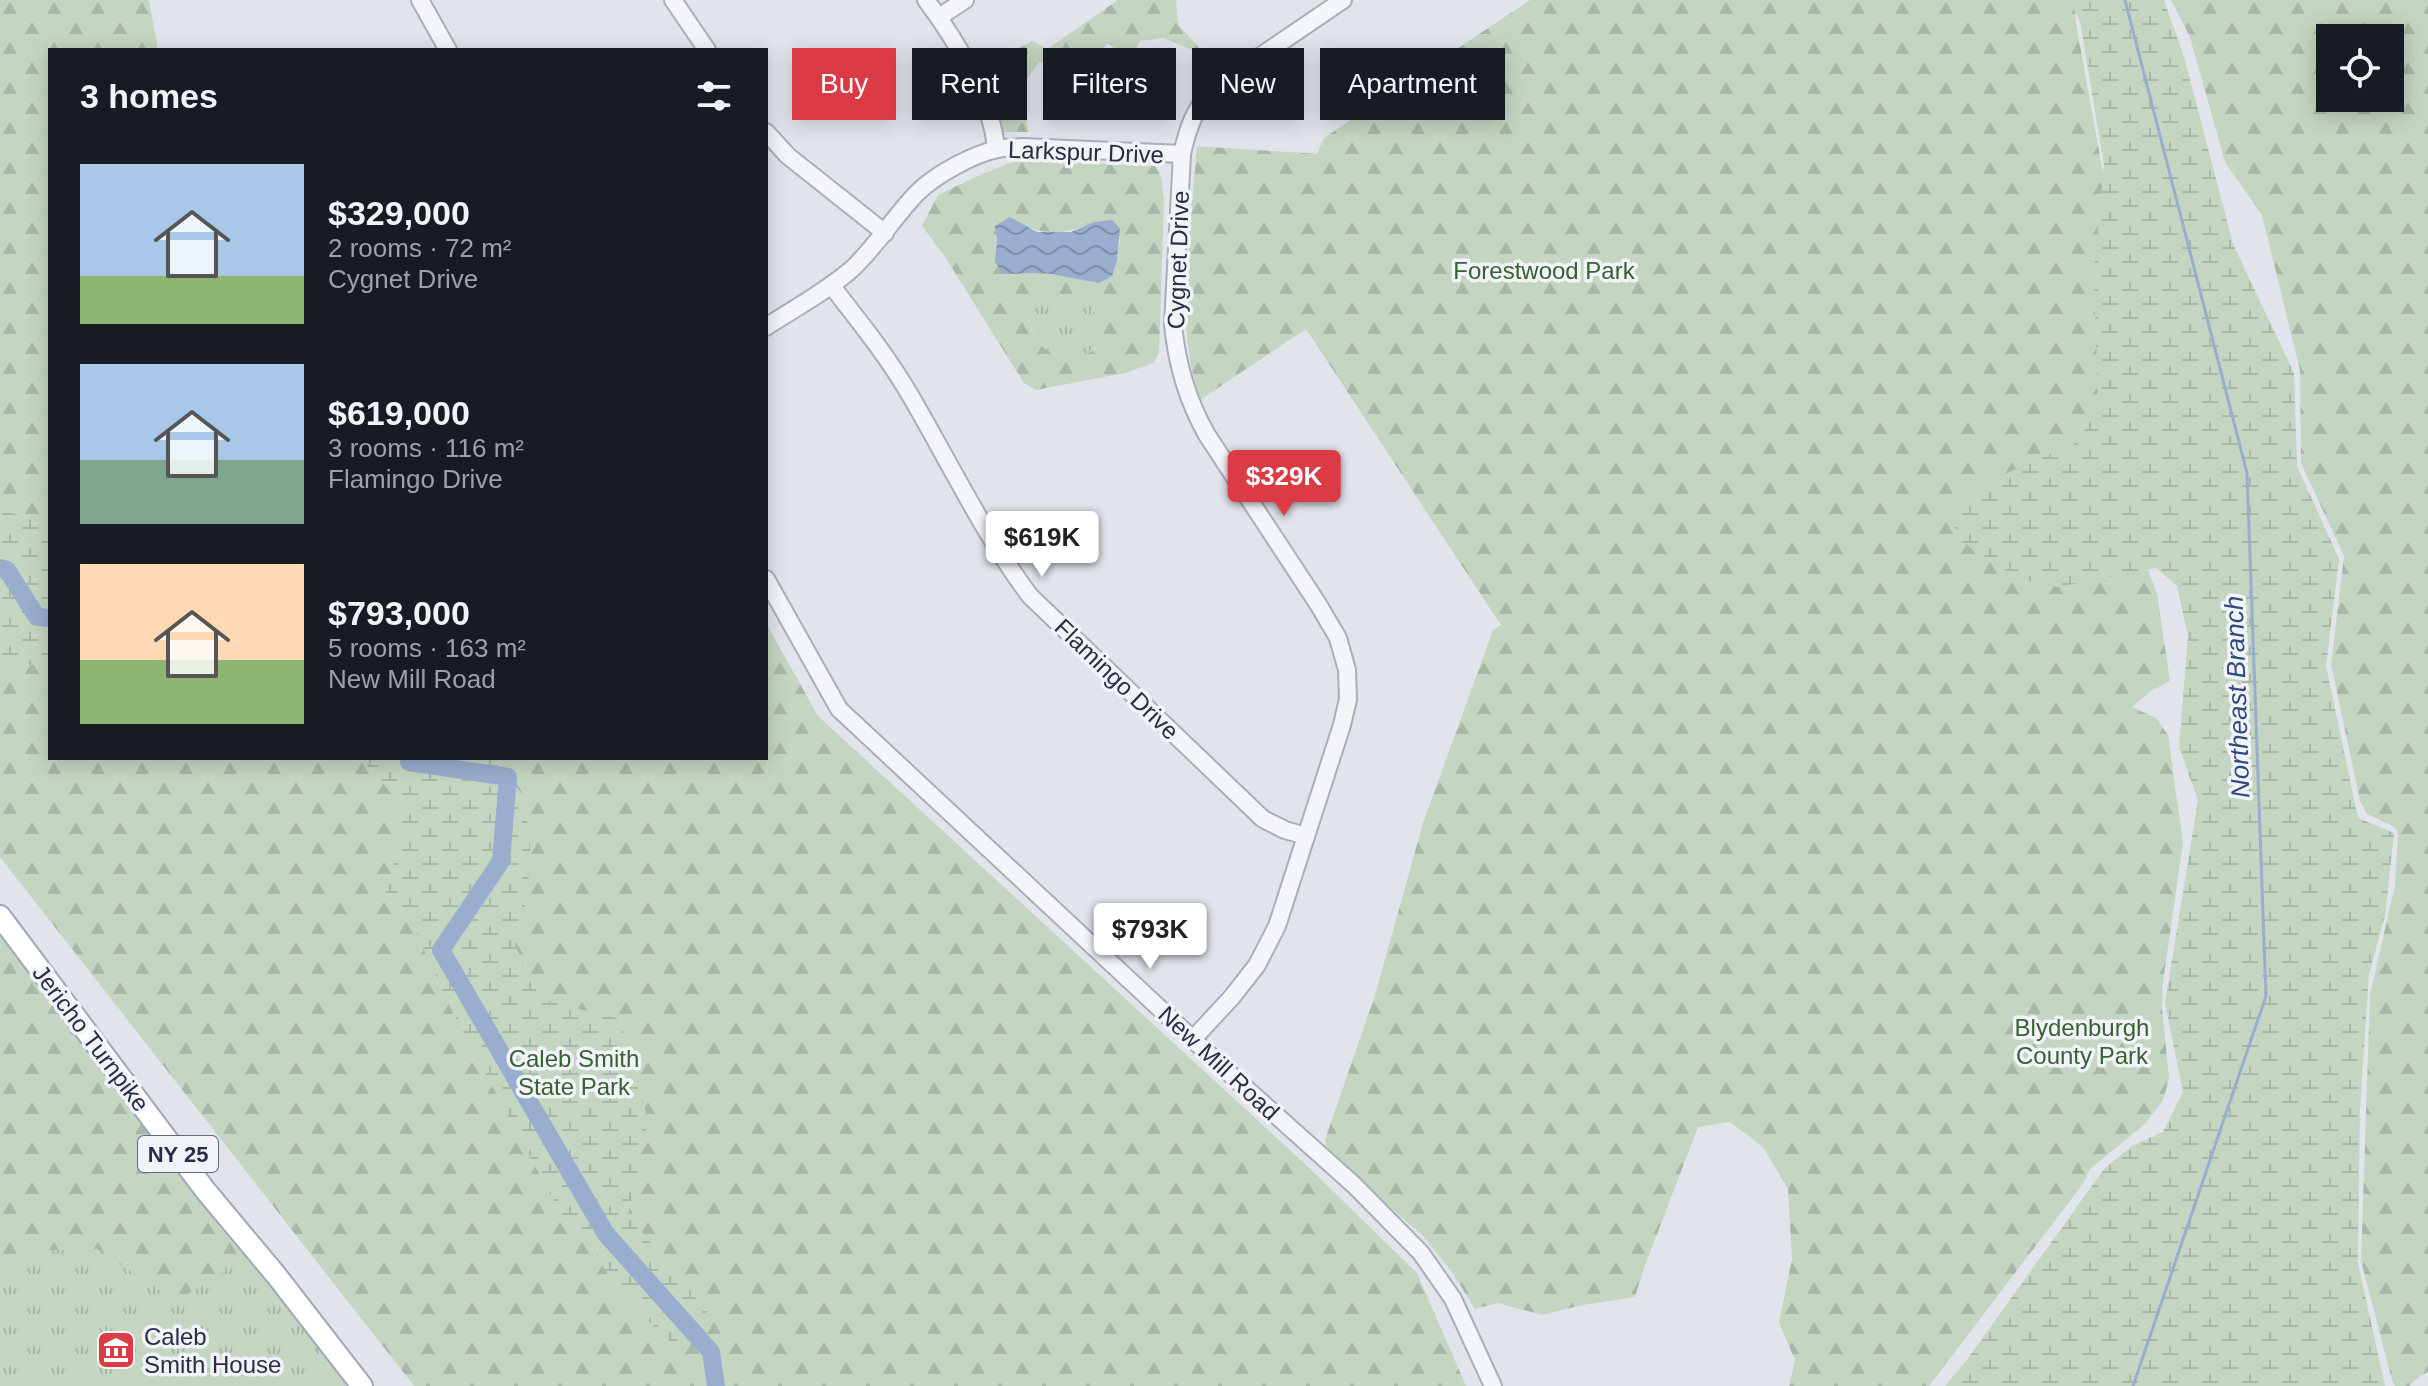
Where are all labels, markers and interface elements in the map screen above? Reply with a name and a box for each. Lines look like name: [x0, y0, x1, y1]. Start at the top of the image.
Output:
map controls: [2316, 24, 2404, 112]
button: locate: [2316, 24, 2404, 112]
chip: Buy: [792, 48, 896, 120]
chip: Rent: [912, 48, 1027, 120]
chip: Filters: [1043, 48, 1176, 120]
chip: New: [1192, 48, 1304, 120]
chip: Apartment: [1320, 48, 1505, 120]
icon: filters: [692, 74, 736, 118]
text: 3 homes: [80, 77, 218, 115]
street label: Larkspur Drive: [1008, 136, 1164, 168]
street label: Cygnet Drive: [1162, 190, 1194, 330]
text: $329,000: [328, 194, 470, 232]
icon: home: [144, 196, 240, 292]
text: 2 rooms · 72 m²: [328, 233, 512, 263]
park label: Forestwood Park: [1453, 257, 1636, 284]
text: Cygnet Drive: [328, 264, 478, 294]
text: $619,000: [328, 394, 470, 432]
icon: home: [144, 396, 240, 492]
text: 3 rooms · 116 m²: [328, 433, 524, 463]
pin: $329K: [1228, 450, 1340, 518]
text: $329K: [1246, 461, 1322, 491]
text: Flamingo Drive: [328, 464, 503, 494]
pin: $619K: [986, 511, 1098, 579]
text: $619K: [1004, 522, 1080, 552]
text: $793,000: [328, 594, 470, 632]
water label: Northeast Branch: [2218, 595, 2256, 799]
icon: home: [144, 596, 240, 692]
street label: Flamingo Drive: [1050, 613, 1184, 745]
text: 5 rooms · 163 m²: [328, 633, 526, 663]
text: New Mill Road: [328, 664, 496, 694]
pin: $793K: [1094, 903, 1206, 971]
text: $793K: [1112, 914, 1188, 944]
street label: Jericho Turnpike: [27, 960, 155, 1116]
street label: New Mill Road: [1153, 1000, 1285, 1126]
park label: Blydenburgh County Park: [2015, 1014, 2149, 1069]
park label: Caleb Smith State Park: [509, 1045, 639, 1100]
road number: NY 25: [138, 1136, 218, 1172]
place label: Caleb Smith House: [144, 1323, 281, 1378]
museum icon: Caleb Smith House: [95, 1329, 137, 1371]

